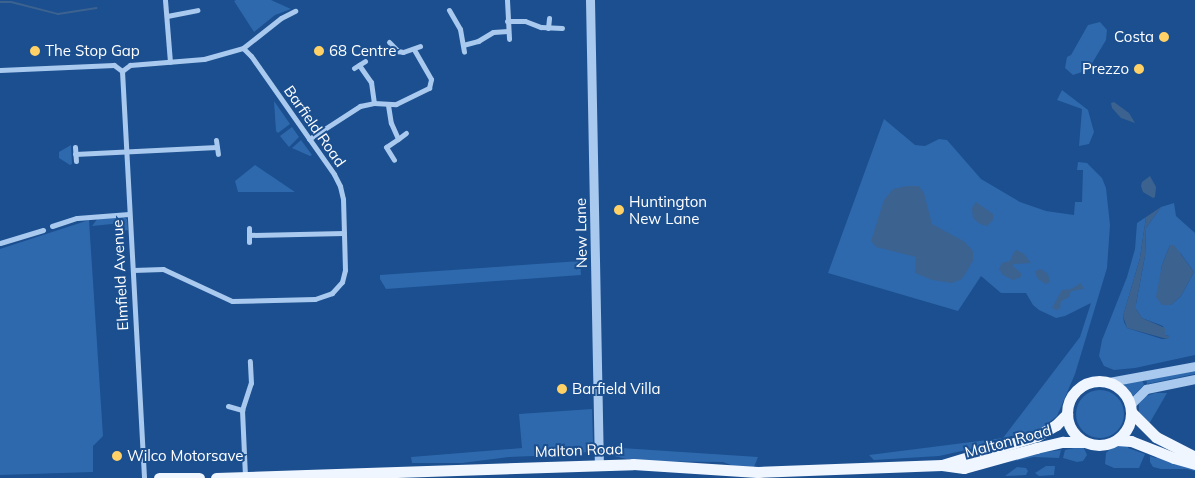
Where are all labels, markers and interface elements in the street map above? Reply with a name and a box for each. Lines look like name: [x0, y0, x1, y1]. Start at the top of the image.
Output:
place label: Costa: [1114, 28, 1154, 46]
marker: Costa: [1158, 31, 1170, 43]
place label: The Stop Gap: [45, 42, 140, 60]
place label: 68 Centre: [329, 42, 396, 60]
marker: The Stop Gap: [29, 45, 41, 57]
marker: 68 Centre: [313, 45, 325, 57]
place label: Prezzo: [1082, 60, 1129, 78]
marker: Prezzo: [1133, 63, 1145, 75]
street label: Barfield Road: [280, 82, 350, 170]
place label: Huntington New Lane: [629, 192, 707, 227]
street label: New Lane: [571, 198, 591, 268]
marker: Huntington New Lane: [613, 204, 625, 216]
street label: Elmfield Avenue: [108, 219, 132, 331]
place label: Barfield Villa: [572, 380, 660, 398]
marker: Barfield Villa: [556, 383, 568, 395]
street label: Malton Road: [963, 421, 1053, 461]
street label: Malton Road: [534, 439, 624, 461]
place label: Wilco Motorsave: [127, 447, 243, 465]
marker: Wilco Motorsave: [111, 450, 123, 462]

